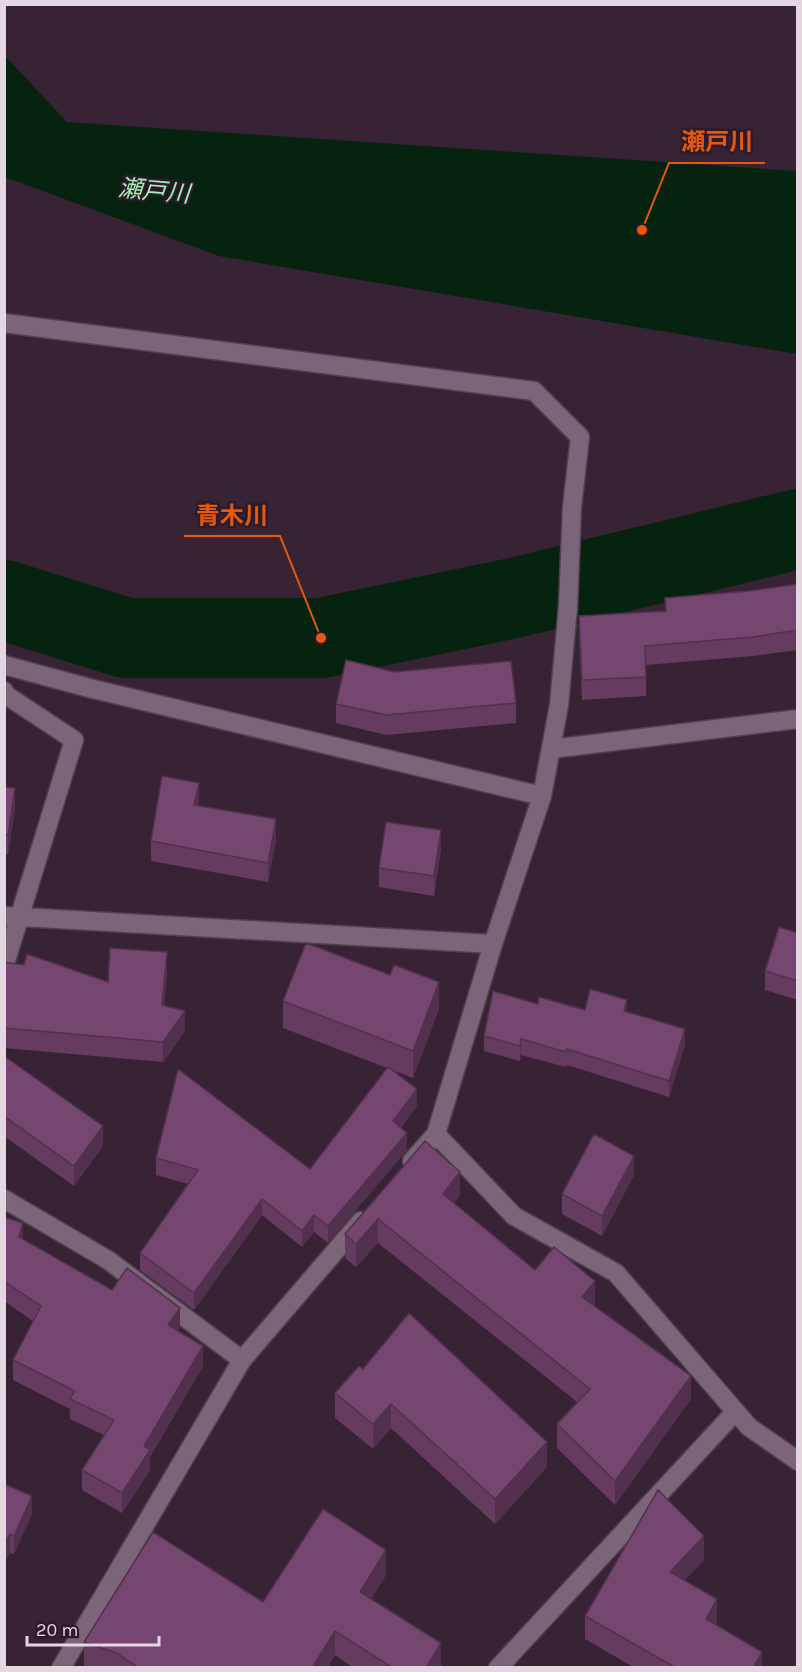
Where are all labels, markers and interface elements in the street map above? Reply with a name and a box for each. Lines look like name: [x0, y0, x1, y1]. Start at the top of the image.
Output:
callout: 瀬戸川: [669, 121, 765, 163]
text: 瀬戸川: [681, 128, 753, 156]
water label: 瀬戸川: [117, 174, 194, 208]
callout: 青木川: [184, 494, 280, 536]
text: 青木川: [196, 502, 268, 530]
scale bar: [27, 1609, 159, 1647]
text: 20 m: [36, 1619, 78, 1641]

